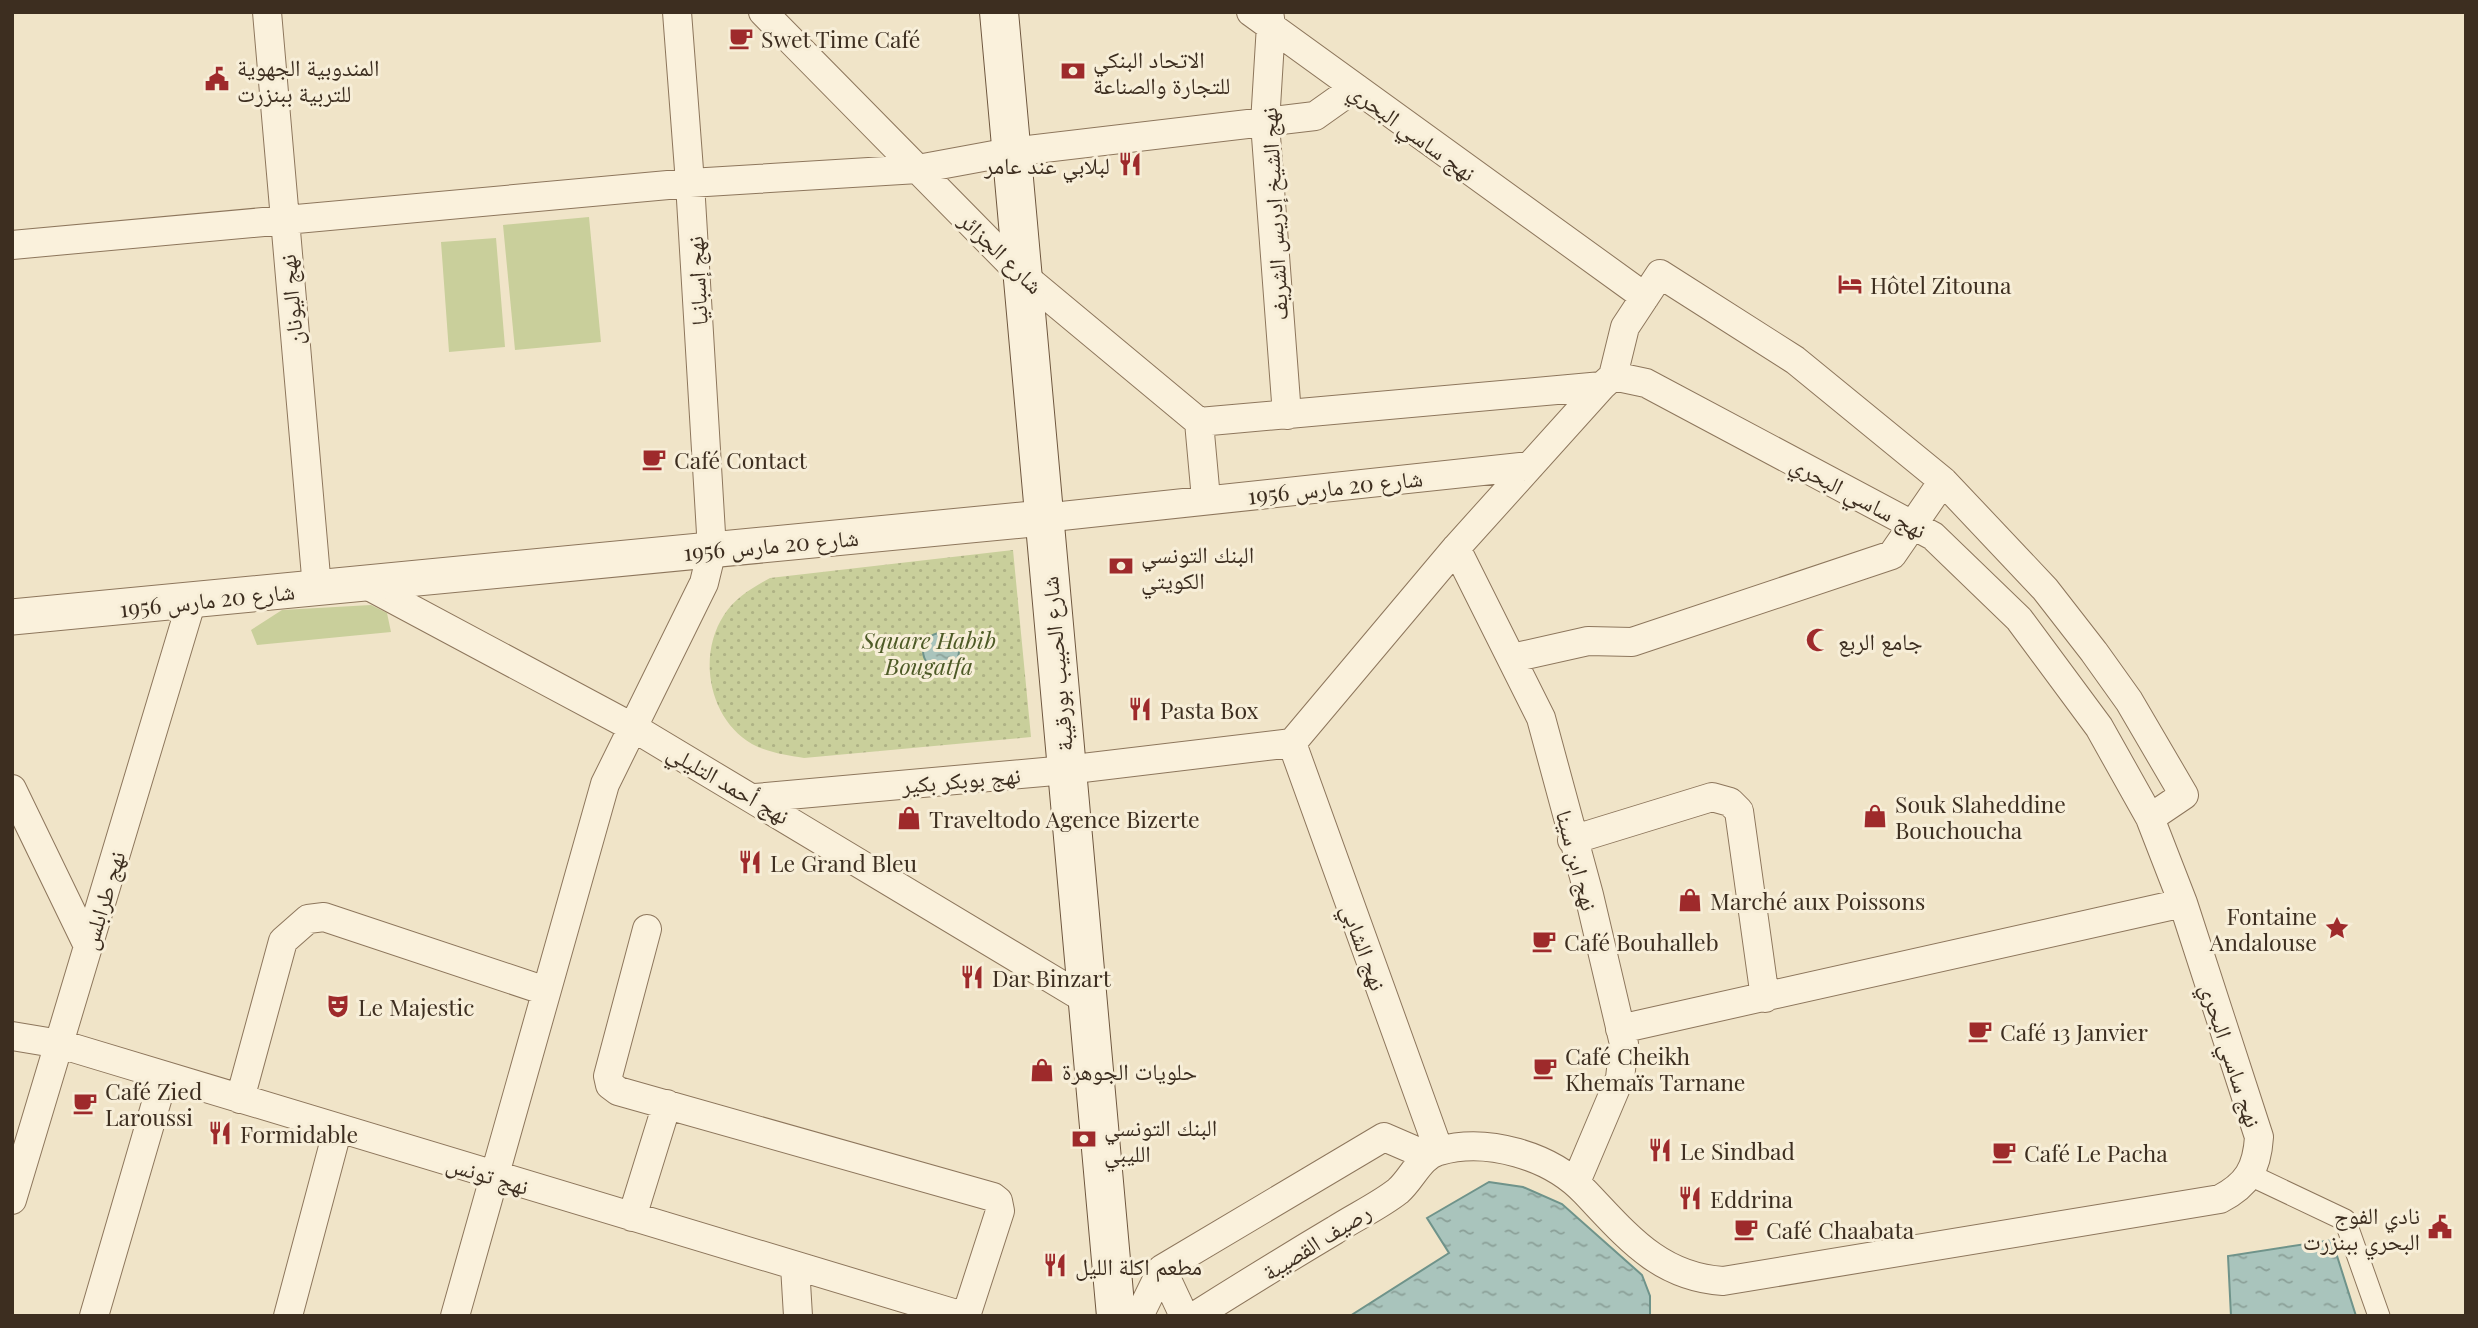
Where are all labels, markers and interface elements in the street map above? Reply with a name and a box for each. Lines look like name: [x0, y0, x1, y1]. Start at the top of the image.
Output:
place label: Swet Time Café: [761, 23, 920, 54]
cafe icon: Swet Time Café: [727, 24, 755, 52]
place label: الاتحاد البنكي للتجارة والصناعة: [1093, 43, 1230, 100]
place label: المندوبية الجهوية للتربية ببنزرت: [237, 51, 379, 108]
bank icon: الاتحاد البنكي للتجارة والصناعة: [1059, 57, 1087, 85]
public building icon: المندوبية الجهوية للتربية ببنزرت: [203, 65, 231, 93]
street label: نهج ساسي البحري: [1341, 74, 1483, 191]
street label: نهج الشيخ إدريس الشريف: [1252, 107, 1295, 321]
place label: لبلابي عند عامر: [983, 149, 1110, 184]
restaurant icon: لبلابي عند عامر: [1116, 150, 1144, 178]
street label: شارع الجزائر: [952, 204, 1051, 301]
street label: نهج إسبانيا: [678, 235, 715, 327]
street label: نهج اليونان: [271, 253, 310, 347]
place label: Hôtel Zitouna: [1870, 269, 2012, 300]
hotel icon: Hôtel Zitouna: [1836, 270, 1864, 298]
place label: Café Contact: [674, 444, 808, 475]
cafe icon: Café Contact: [640, 445, 668, 473]
street label: نهج ساسي البحري: [1783, 447, 1932, 549]
street label: شارع 20 مارس 1956: [1246, 461, 1424, 512]
street label: شارع 20 مارس 1956: [682, 521, 860, 568]
place label: البنك التونسي الكويتي: [1141, 538, 1254, 599]
bank icon: البنك التونسي الكويتي: [1107, 552, 1135, 580]
street label: شارع 20 مارس 1956: [118, 574, 296, 625]
street label: شارع الحبيب بورقيبة: [1033, 575, 1080, 753]
park label: Square Habib Bougatfa: [861, 624, 996, 681]
place label: جامع الربع: [1838, 625, 1923, 657]
mosque icon: جامع الربع: [1804, 626, 1832, 654]
place label: Pasta Box: [1160, 694, 1259, 725]
restaurant icon: Pasta Box: [1126, 695, 1154, 723]
street label: نهج أحمد التليلي: [660, 735, 796, 835]
street label: نهج بوبكر بكير: [899, 758, 1022, 801]
place label: Souk Slaheddine Bouchoucha: [1895, 788, 2066, 845]
shop icon: Souk Slaheddine Bouchoucha: [1861, 802, 1889, 830]
place label: Traveltodo Agence Bizerte: [929, 803, 1200, 834]
shop icon: Traveltodo Agence Bizerte: [895, 804, 923, 832]
street label: نهج ابن سينا: [1549, 806, 1606, 914]
street label: نهج طرابلس: [72, 847, 133, 953]
place label: Le Grand Bleu: [770, 847, 917, 878]
restaurant icon: Le Grand Bleu: [736, 848, 764, 876]
place label: Marché aux Poissons: [1710, 885, 1925, 916]
shop icon: Marché aux Poissons: [1676, 886, 1704, 914]
street label: نهج الشابي: [1331, 900, 1395, 996]
place label: Fontaine Andalouse: [2209, 900, 2317, 957]
place icon: Fontaine Andalouse: [2323, 914, 2351, 942]
place label: Café Bouhalleb: [1564, 926, 1719, 957]
cafe icon: Café Bouhalleb: [1530, 927, 1558, 955]
place label: Dar Binzart: [992, 962, 1112, 993]
restaurant icon: Dar Binzart: [958, 963, 986, 991]
street label: نهج ساسي البحري: [2190, 979, 2270, 1132]
place label: Le Majestic: [358, 991, 474, 1022]
theatre icon: Le Majestic: [324, 992, 352, 1020]
place label: Café 13 Janvier: [2000, 1016, 2148, 1047]
cafe icon: Café 13 Janvier: [1966, 1017, 1994, 1045]
place label: Café Cheikh Khemaïs Tarnane: [1565, 1040, 1746, 1097]
cafe icon: Café Cheikh Khemaïs Tarnane: [1531, 1054, 1559, 1082]
place label: حلويات الجوهرة: [1062, 1055, 1197, 1086]
shop icon: حلويات الجوهرة: [1028, 1056, 1056, 1084]
place label: Café Zied Laroussi: [105, 1075, 202, 1132]
cafe icon: Café Zied Laroussi: [71, 1089, 99, 1117]
place label: البنك التونسي الليبي: [1104, 1111, 1217, 1172]
place label: Formidable: [240, 1118, 358, 1149]
restaurant icon: Formidable: [206, 1119, 234, 1147]
bank icon: البنك التونسي الليبي: [1070, 1125, 1098, 1153]
place label: Le Sindbad: [1680, 1135, 1795, 1166]
restaurant icon: Le Sindbad: [1646, 1136, 1674, 1164]
place label: Café Le Pacha: [2024, 1137, 2168, 1168]
cafe icon: Café Le Pacha: [1990, 1138, 2018, 1166]
street label: نهج تونس: [443, 1147, 533, 1202]
place label: Eddrina: [1710, 1183, 1793, 1214]
restaurant icon: Eddrina: [1676, 1184, 1704, 1212]
street label: رصيف القصيبة: [1256, 1195, 1376, 1287]
place label: نادي الفوج البحري ببنزرت: [2303, 1199, 2420, 1260]
public building icon: نادي الفوج البحري ببنزرت: [2426, 1213, 2454, 1241]
place label: Café Chaabata: [1766, 1214, 1915, 1245]
cafe icon: Café Chaabata: [1732, 1215, 1760, 1243]
place label: مطعم اكلة الليل: [1075, 1250, 1202, 1283]
restaurant icon: مطعم اكلة الليل: [1041, 1251, 1069, 1279]

